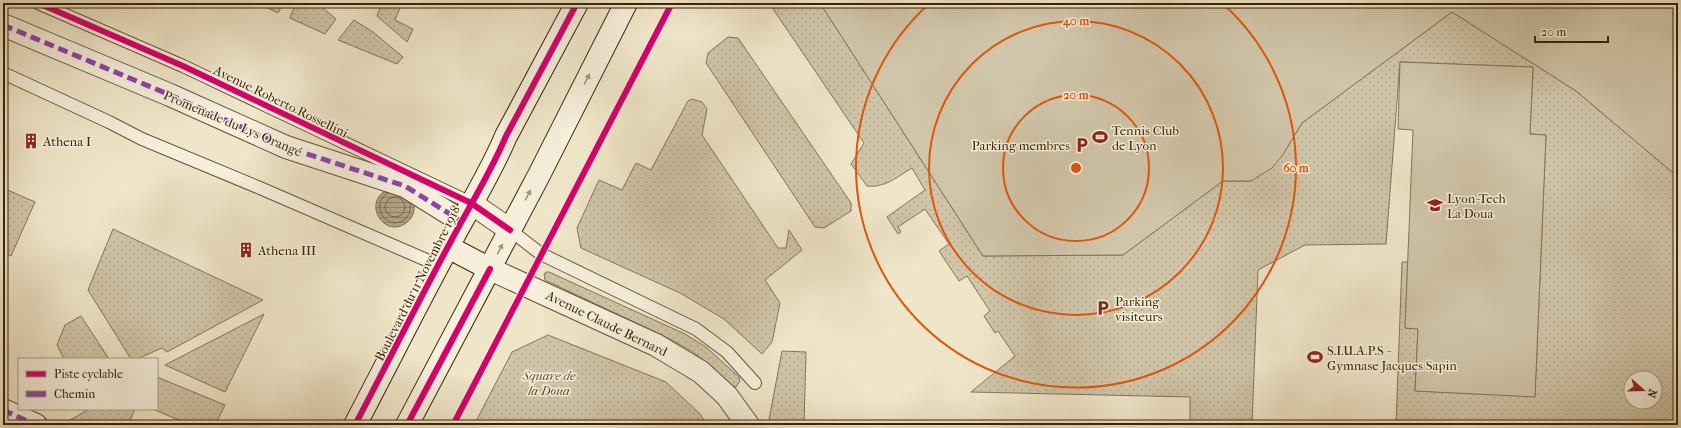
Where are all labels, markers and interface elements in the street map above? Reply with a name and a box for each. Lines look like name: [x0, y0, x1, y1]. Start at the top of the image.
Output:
text: 40 m: [1062, 14, 1090, 29]
scale bar: [1535, 18, 1608, 44]
text: 20 m: [1541, 25, 1566, 39]
street label: Avenue Roberto Rossellini: [210, 62, 351, 141]
one-way arrow: [584, 74, 590, 85]
street label: Promenade du Lys Orangé: [161, 87, 305, 160]
text: 20 m: [1063, 88, 1090, 102]
place label: Tennis Club de Lyon: [1112, 123, 1179, 153]
sports icon: Tennis Club de Lyon: [1091, 128, 1109, 146]
building icon: Athena I: [22, 132, 40, 150]
place label: Athena I: [42, 134, 91, 149]
parking icon: Parking membres: [1073, 136, 1091, 154]
place label: Parking membres: [972, 138, 1070, 153]
centre of rings: [1069, 161, 1083, 175]
text: 60 m: [1283, 161, 1310, 175]
one-way arrow: [525, 189, 531, 201]
place label: Lyon-Tech La Doua: [1447, 191, 1506, 221]
school or university icon: Lyon-Tech La Doua: [1426, 196, 1444, 214]
street label: Boulevard du 11 Novembre 1918: [372, 203, 463, 363]
building icon: Athena III: [237, 241, 255, 259]
place label: Athena III: [257, 243, 316, 258]
one-way arrow: [497, 243, 503, 255]
street label: Avenue Claude Bernard: [543, 287, 671, 360]
place label: Parking visiteurs: [1115, 294, 1163, 324]
parking icon: Parking visiteurs: [1094, 299, 1112, 317]
place label: S.I.U.A.P.S - Gymnase Jacques Sapin: [1327, 343, 1457, 373]
sports icon: S.I.U.A.P.S - Gymnase Jacques Sapin: [1306, 348, 1324, 366]
legend: [18, 358, 158, 410]
text: Piste cyclable: [54, 367, 123, 381]
park label: Square de la Doua: [522, 368, 576, 398]
north arrow: [1623, 370, 1663, 410]
text: Chemin: [54, 387, 95, 401]
text: N: [1644, 387, 1659, 400]

